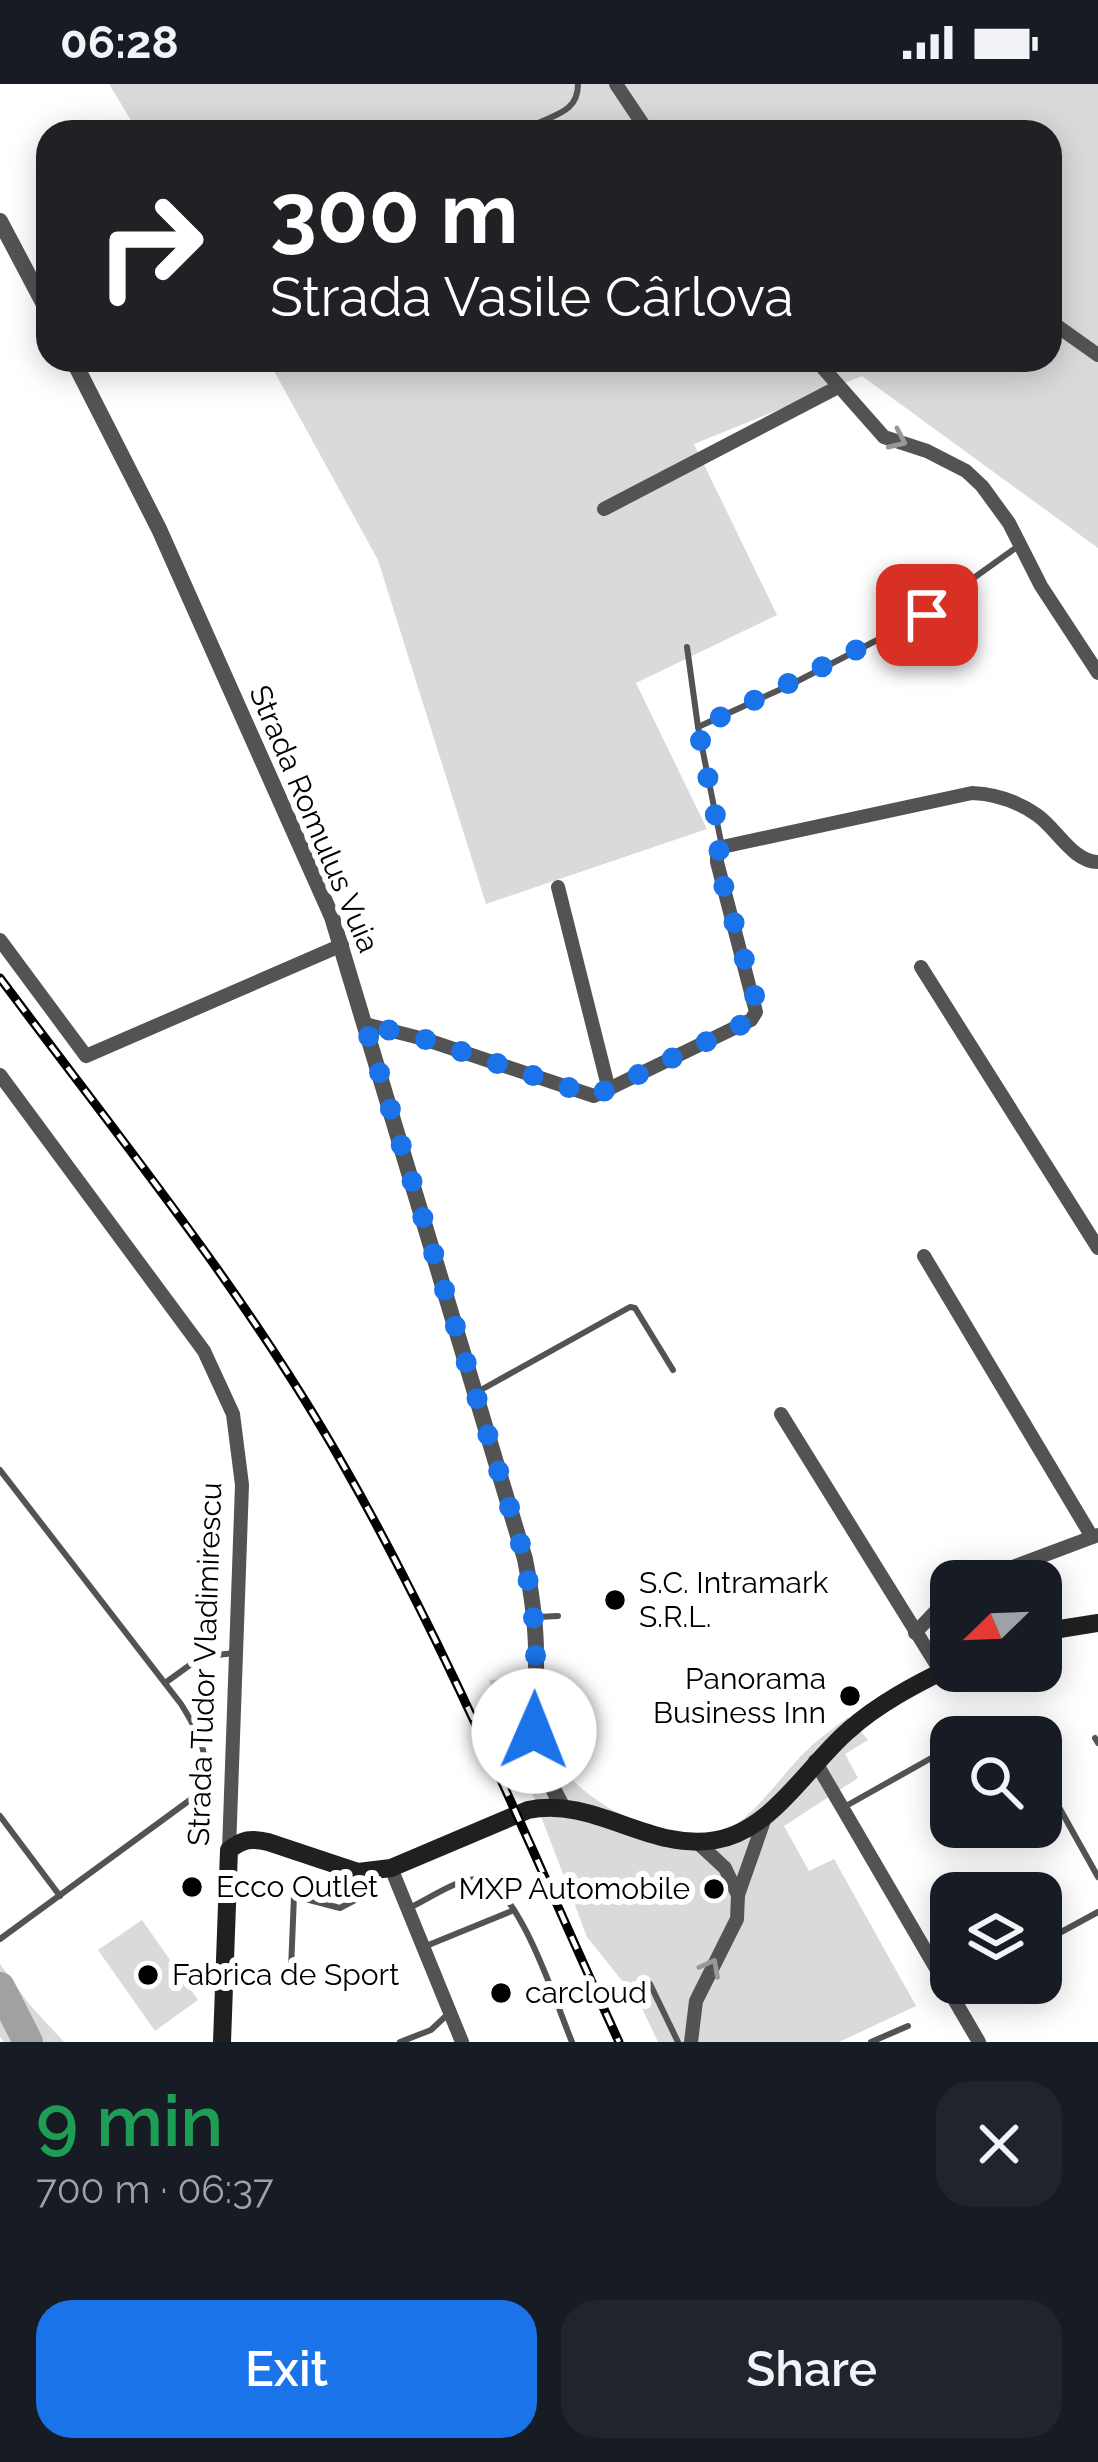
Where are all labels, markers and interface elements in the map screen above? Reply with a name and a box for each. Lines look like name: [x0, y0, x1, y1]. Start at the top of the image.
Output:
text: 06:28: [60, 16, 179, 69]
text: 300 m: [270, 164, 518, 263]
icon: right: [72, 168, 228, 324]
text: Strada Vasile Cârlova: [270, 265, 794, 329]
one-way arrow: [886, 426, 907, 450]
pin: [876, 564, 978, 666]
icon: arrive: [894, 582, 960, 648]
street label: Strada Romulus Vuia: [242, 680, 387, 958]
street label: Strada Tudor Vladimirescu: [181, 1482, 228, 1846]
north arrow: [930, 1560, 1062, 1692]
map controls: [930, 1560, 1062, 2004]
place label: S.C. Intramark S.R.L.: [639, 1565, 828, 1634]
marker: S.C. Intramark S.R.L.: [602, 1587, 628, 1613]
place label: Panorama Business Inn: [653, 1661, 826, 1730]
position arrow: [471, 1668, 597, 1794]
marker: Panorama Business Inn: [837, 1683, 863, 1709]
button: search: [930, 1716, 1062, 1848]
place label: Ecco Outlet: [216, 1869, 378, 1904]
place label: MXP Automobile: [459, 1871, 690, 1906]
button: layers: [930, 1872, 1062, 2004]
marker: Ecco Outlet: [179, 1874, 205, 1900]
marker: MXP Automobile: [701, 1876, 727, 1902]
place label: Fabrica de Sport: [172, 1957, 399, 1992]
one-way arrow: [697, 1958, 720, 1980]
marker: Fabrica de Sport: [135, 1962, 161, 1988]
place label: carcloud: [525, 1975, 647, 2010]
marker: carcloud: [488, 1980, 514, 2006]
text: 9 min: [36, 2078, 223, 2163]
button: close: [936, 2081, 1062, 2207]
text: 700 m · 06:37: [36, 2166, 274, 2212]
button: Exit: [36, 2300, 537, 2438]
button: Share: [561, 2300, 1062, 2438]

